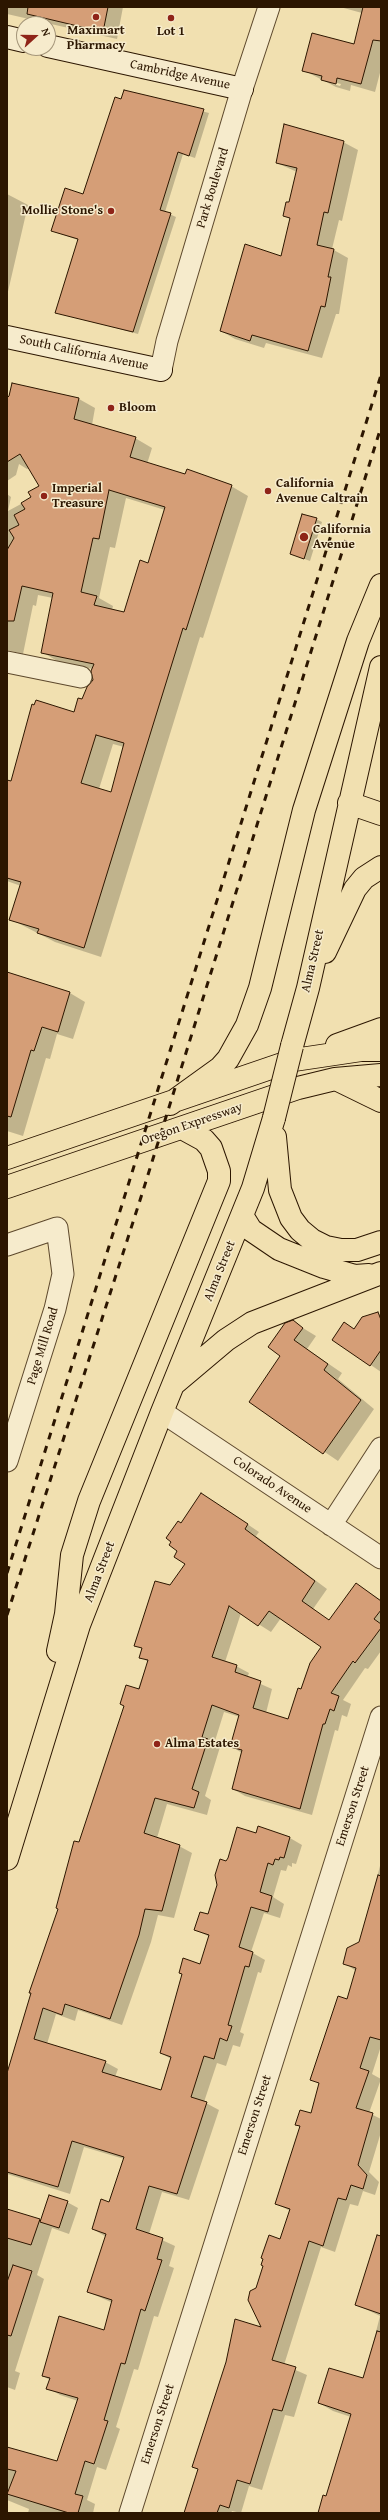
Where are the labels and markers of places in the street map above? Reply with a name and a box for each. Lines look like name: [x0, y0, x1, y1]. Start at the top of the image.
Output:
marker: Maximart Pharmacy: [91, 12, 101, 22]
marker: Lot 1: [166, 13, 176, 23]
place label: Maximart Pharmacy: [67, 23, 125, 54]
place label: Lot 1: [157, 24, 185, 40]
place label: Mollie Stone's: [22, 203, 103, 219]
marker: Mollie Stone's: [106, 206, 116, 216]
place label: Bloom: [119, 400, 156, 416]
marker: Bloom: [106, 403, 116, 413]
place label: California Avenue Caltrain: [276, 476, 368, 507]
place label: Imperial Treasure: [52, 481, 104, 512]
marker: California Avenue Caltrain: [263, 486, 273, 496]
marker: Imperial Treasure: [39, 491, 49, 501]
place label: California Avenue: [313, 522, 371, 553]
marker: California Avenue: [298, 531, 310, 543]
place label: Alma Estates: [165, 1736, 239, 1752]
marker: Alma Estates: [152, 1739, 162, 1749]

